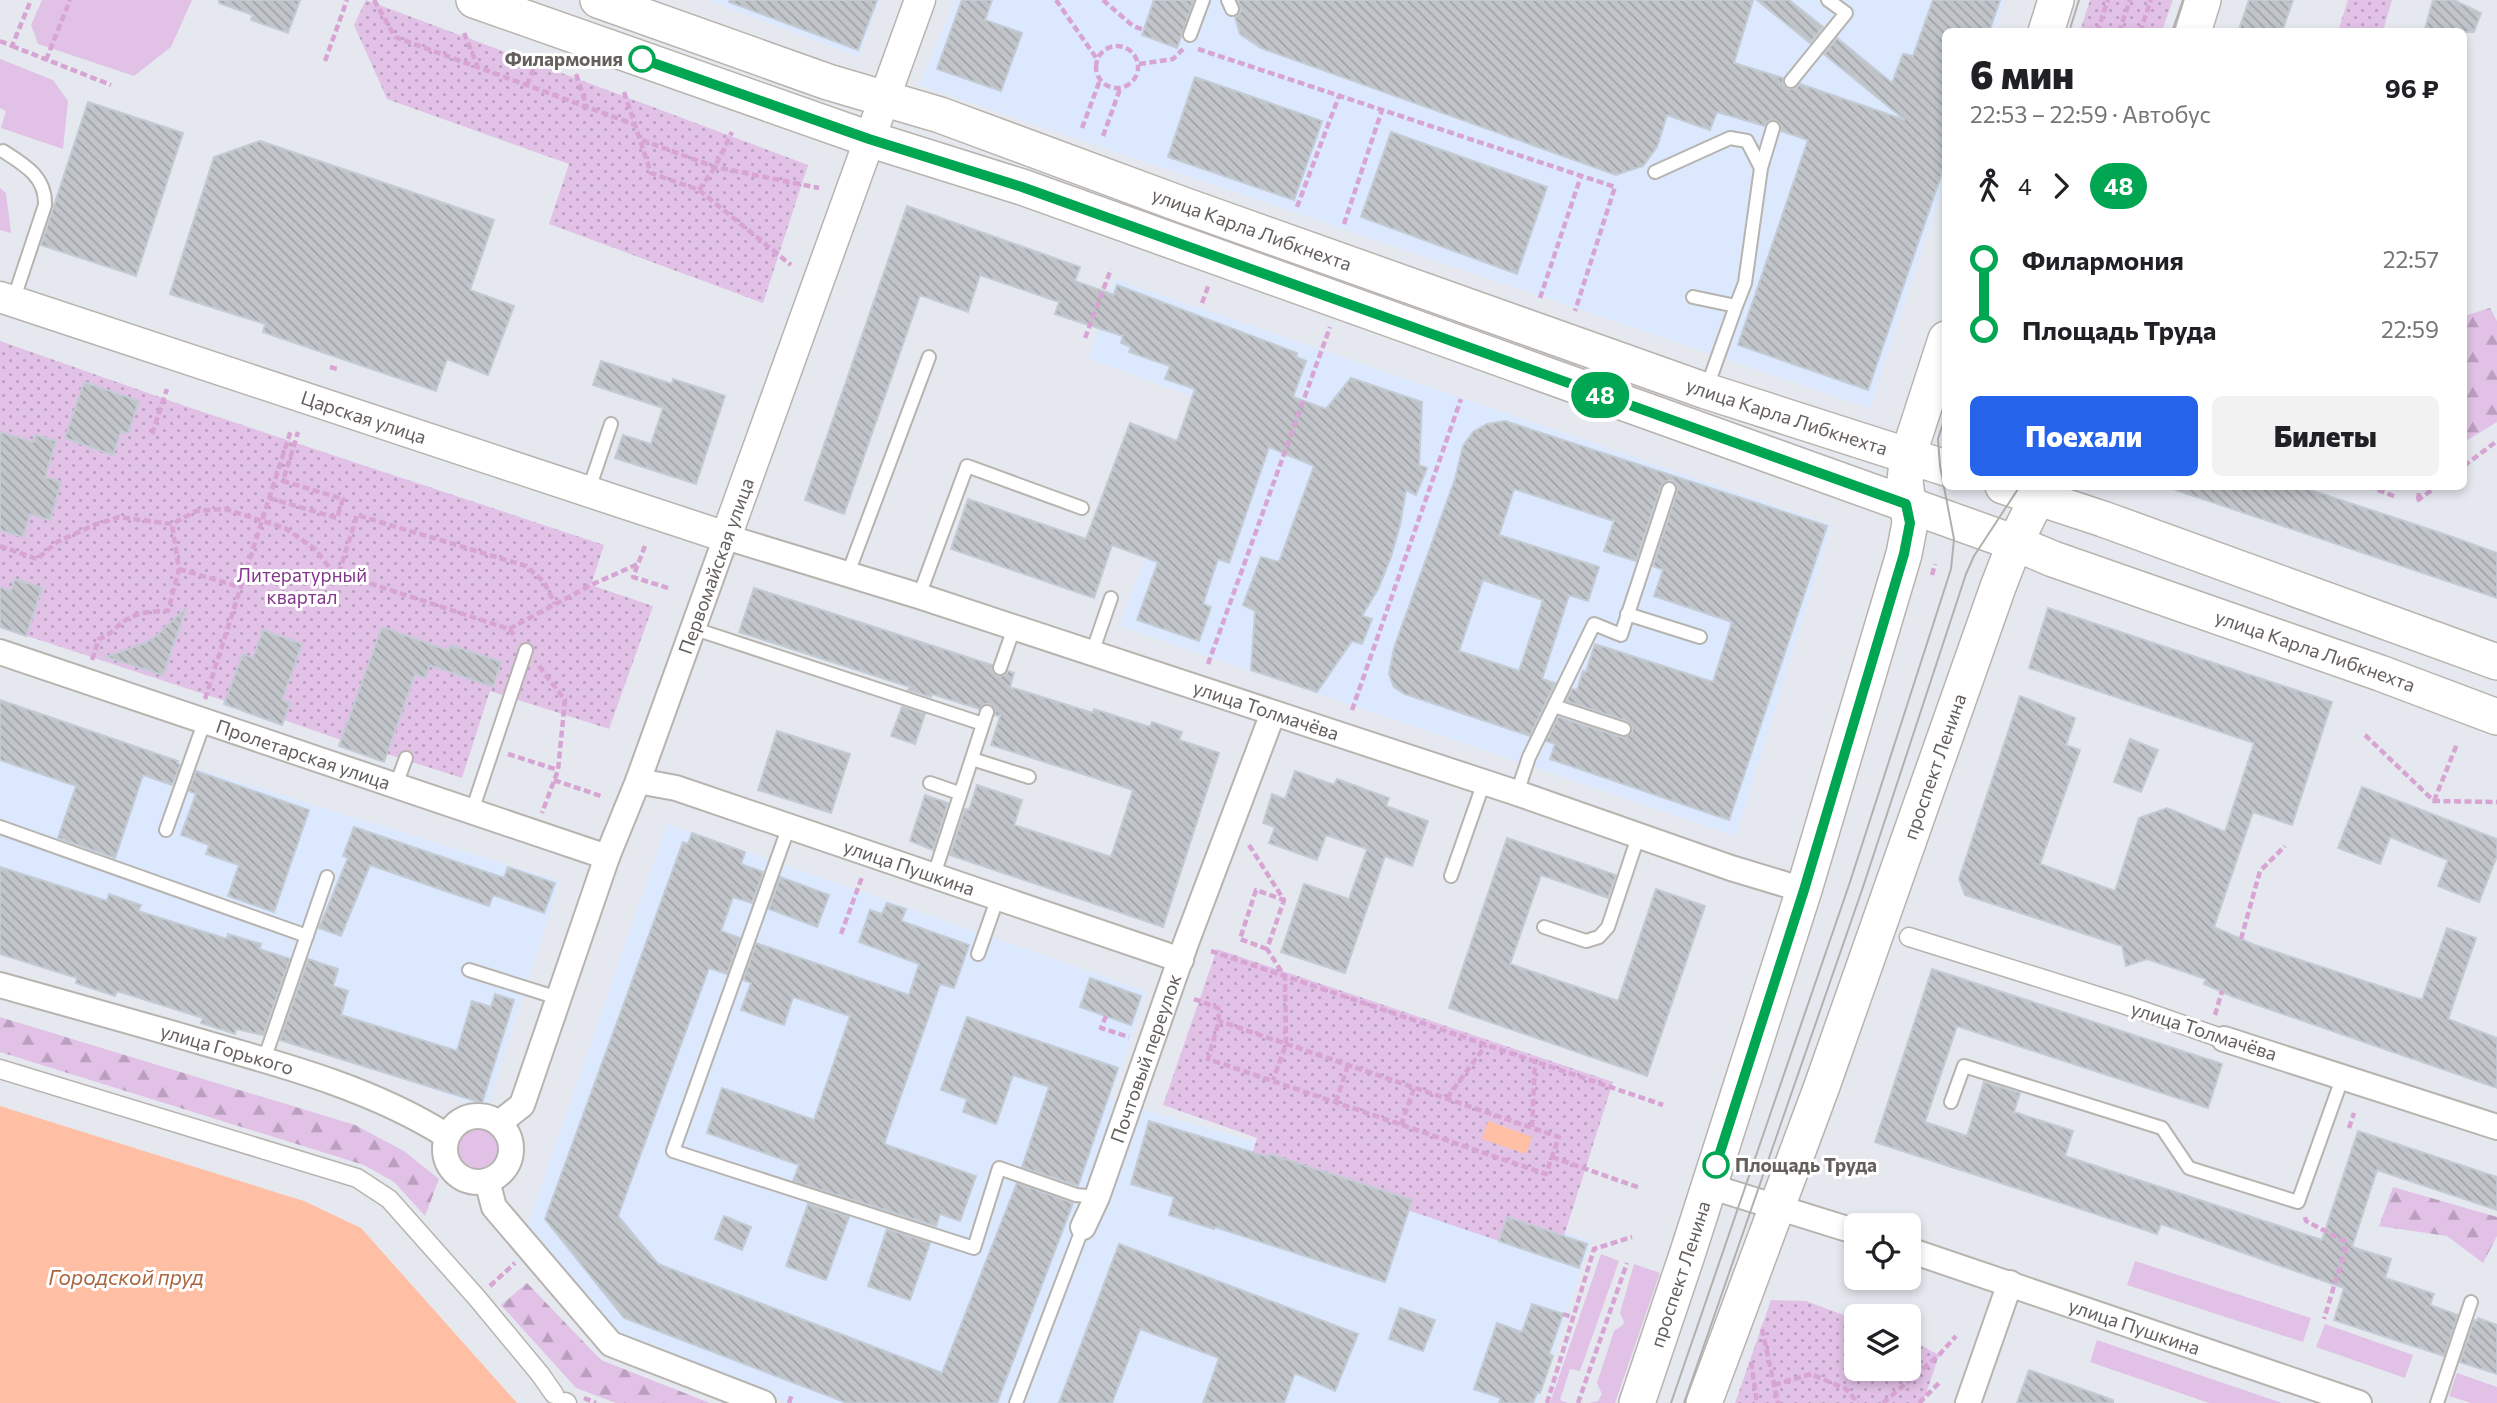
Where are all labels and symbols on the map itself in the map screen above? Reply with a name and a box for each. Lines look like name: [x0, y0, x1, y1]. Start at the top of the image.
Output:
marker: Филармония: [629, 46, 655, 72]
place label: Филармония: [505, 47, 623, 70]
street label: улица Карла Либкнехта: [1149, 182, 1355, 275]
line badge: 48: [1568, 372, 1632, 418]
street label: улица Карла Либкнехта: [1683, 373, 1891, 460]
street label: Царская улица: [298, 385, 429, 448]
street label: Первомайская улица: [673, 475, 758, 657]
park label: Литературный квартал: [237, 563, 367, 608]
street label: улица Карла Либкнехта: [2212, 604, 2419, 696]
street label: улица Толмачёва: [1190, 675, 1342, 745]
street label: проспект Ленина: [1898, 690, 1971, 842]
street label: Пролетарская улица: [213, 714, 393, 794]
street label: улица Пушкина: [841, 834, 978, 900]
street label: Почтовый переулок: [1105, 971, 1185, 1146]
street label: улица Толмачёва: [2128, 996, 2280, 1065]
street label: улица Горького: [158, 1019, 297, 1079]
marker: Площадь Труда: [1703, 1152, 1729, 1178]
place label: Площадь Труда: [1735, 1153, 1877, 1176]
street label: проспект Ленина: [1645, 1198, 1715, 1350]
water label: Городской пруд: [48, 1264, 204, 1289]
street label: улица Пушкина: [2066, 1293, 2203, 1359]

